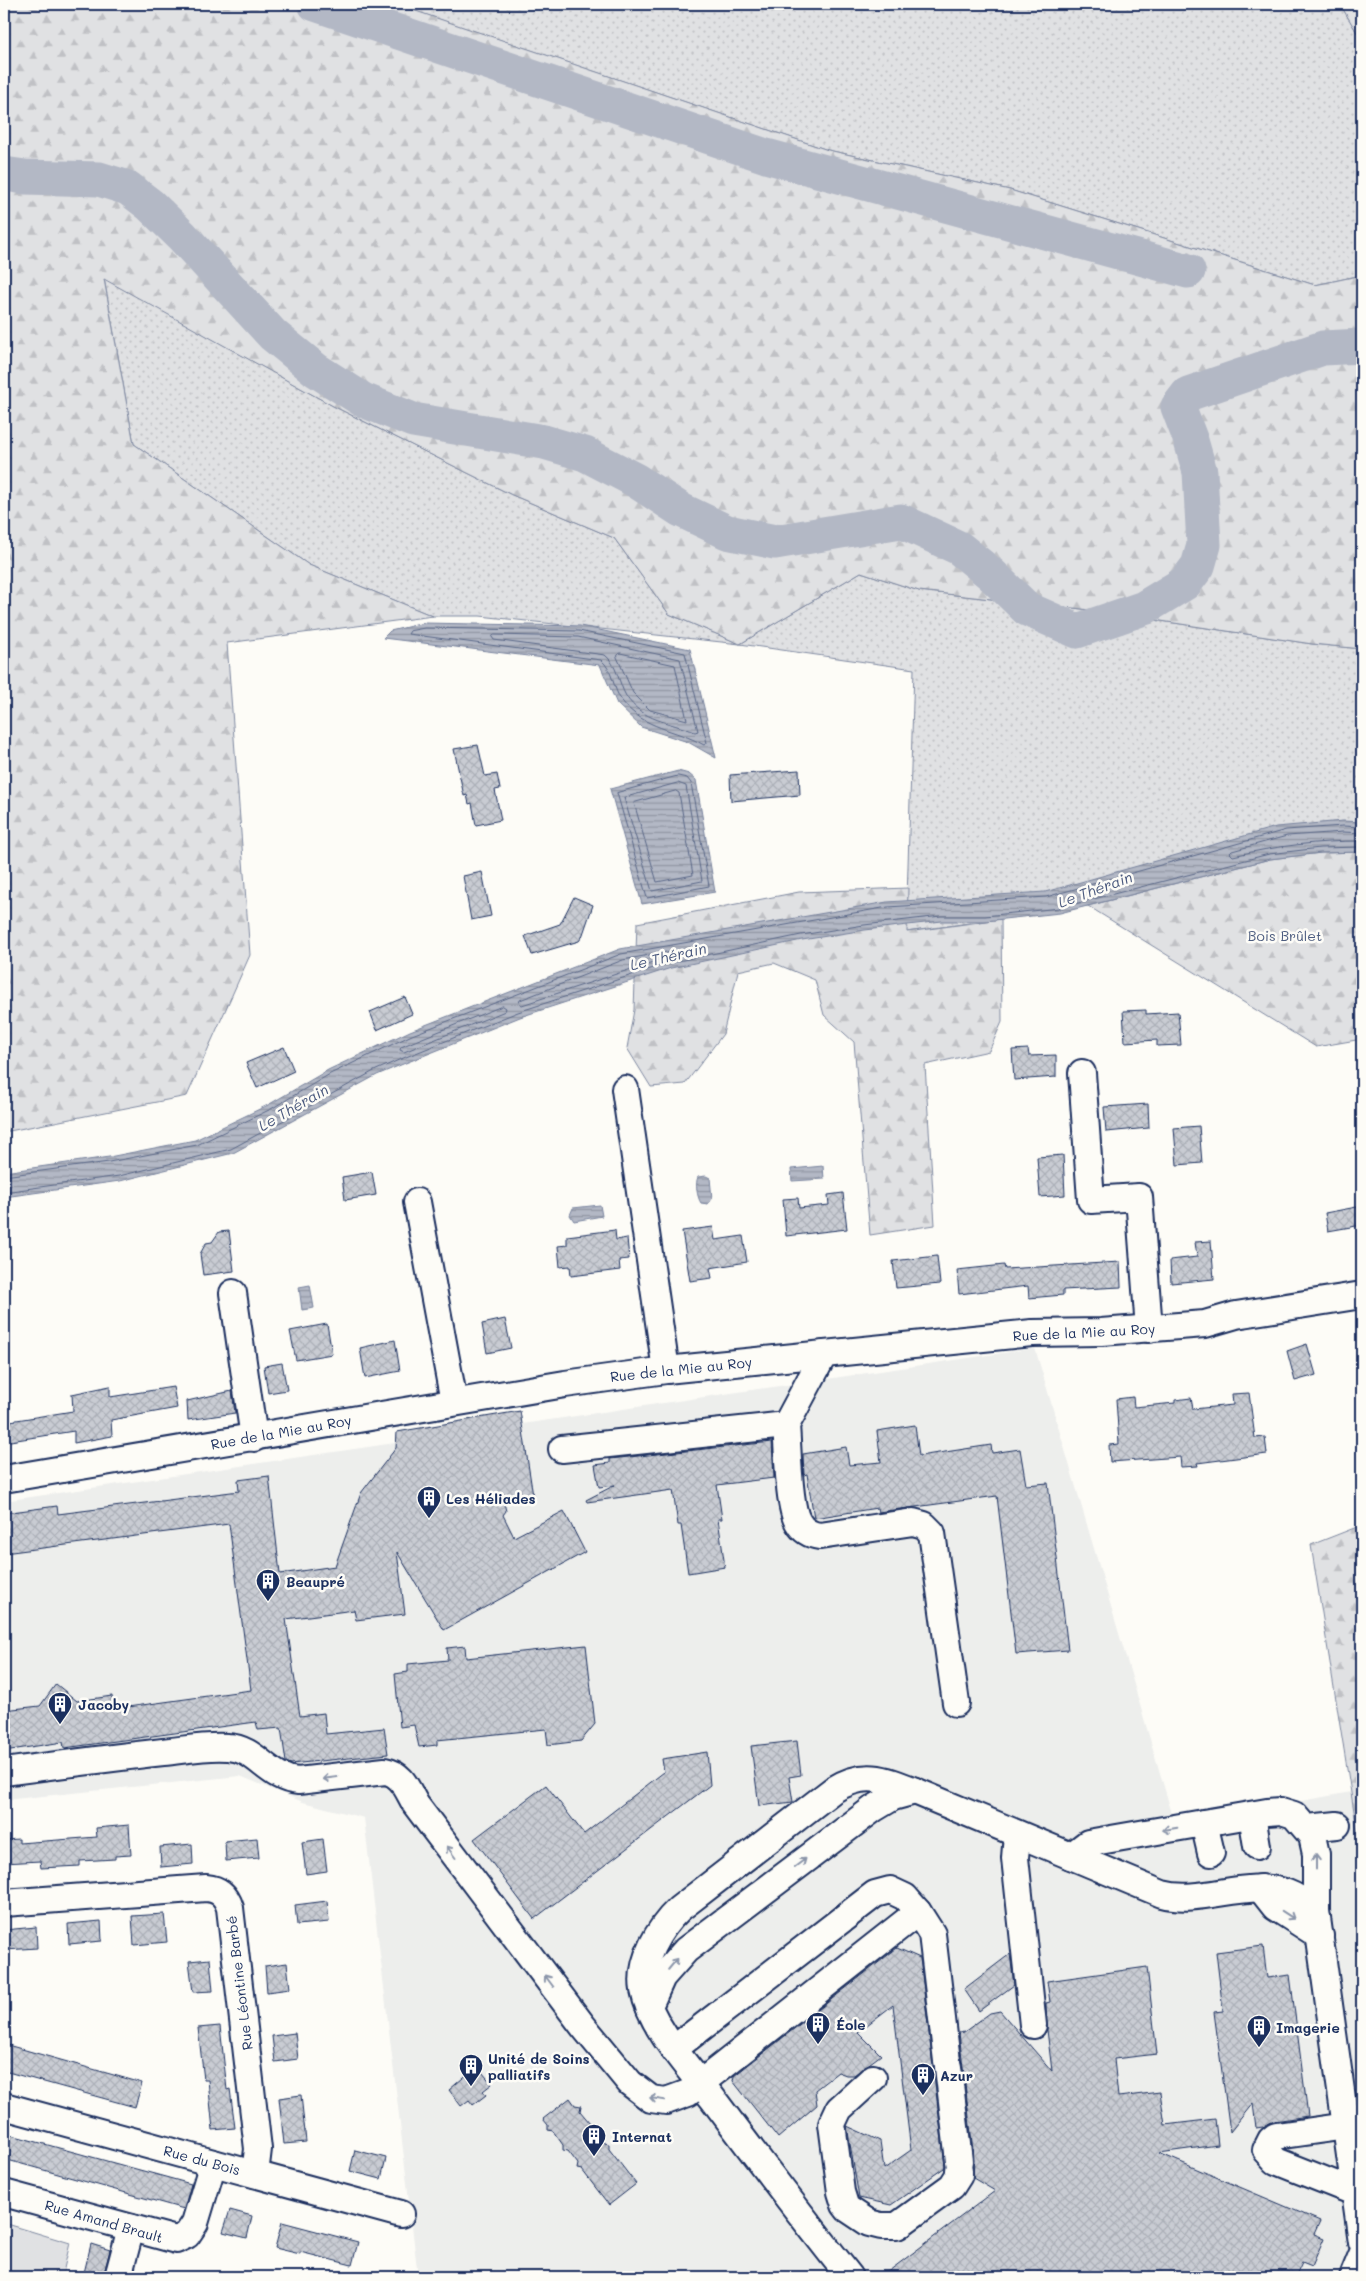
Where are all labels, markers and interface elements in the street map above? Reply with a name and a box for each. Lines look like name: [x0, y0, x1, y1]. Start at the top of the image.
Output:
water label: Le Thérain: [1055, 866, 1135, 912]
park label: Bois Brûlet: [1248, 926, 1322, 945]
water label: Le Thérain: [628, 937, 708, 975]
water label: Le Thérain: [254, 1079, 332, 1135]
street label: Rue de la Mie au Roy: [1012, 1319, 1156, 1345]
street label: Rue de la Mie au Roy: [609, 1352, 753, 1386]
street label: Rue de la Mie au Roy: [209, 1410, 353, 1454]
building icon: Les Héliades: [416, 1485, 442, 1519]
place label: Les Héliades: [446, 1489, 536, 1508]
building icon: Beaupré: [255, 1568, 281, 1602]
place label: Beaupré: [286, 1572, 345, 1591]
building icon: Jacoby: [47, 1691, 73, 1725]
place label: Jacoby: [78, 1695, 130, 1714]
one-way arrow: [322, 1773, 338, 1783]
one-way arrow: [1163, 1824, 1179, 1834]
one-way arrow: [446, 1845, 457, 1858]
one-way arrow: [1311, 1855, 1321, 1871]
one-way arrow: [793, 1858, 807, 1868]
one-way arrow: [1280, 1910, 1294, 1920]
street label: Rue Léontine Barbé: [221, 1915, 257, 2051]
one-way arrow: [668, 1958, 679, 1971]
one-way arrow: [544, 1975, 555, 1988]
building icon: Éole: [805, 2011, 831, 2045]
building icon: Imagerie: [1246, 2014, 1272, 2048]
place label: Éole: [836, 2015, 866, 2034]
place label: Imagerie: [1276, 2018, 1340, 2037]
place label: Unité de Soins palliatifs: [488, 2049, 590, 2084]
building icon: Unité de Soins palliatifs: [458, 2053, 484, 2087]
building icon: Azur: [910, 2062, 936, 2096]
place label: Azur: [940, 2066, 973, 2085]
one-way arrow: [649, 2094, 665, 2103]
building icon: Internat: [581, 2123, 607, 2157]
place label: Internat: [612, 2127, 672, 2146]
street label: Rue du Bois: [161, 2141, 243, 2179]
street label: Rue Amand Brault: [43, 2195, 165, 2247]

